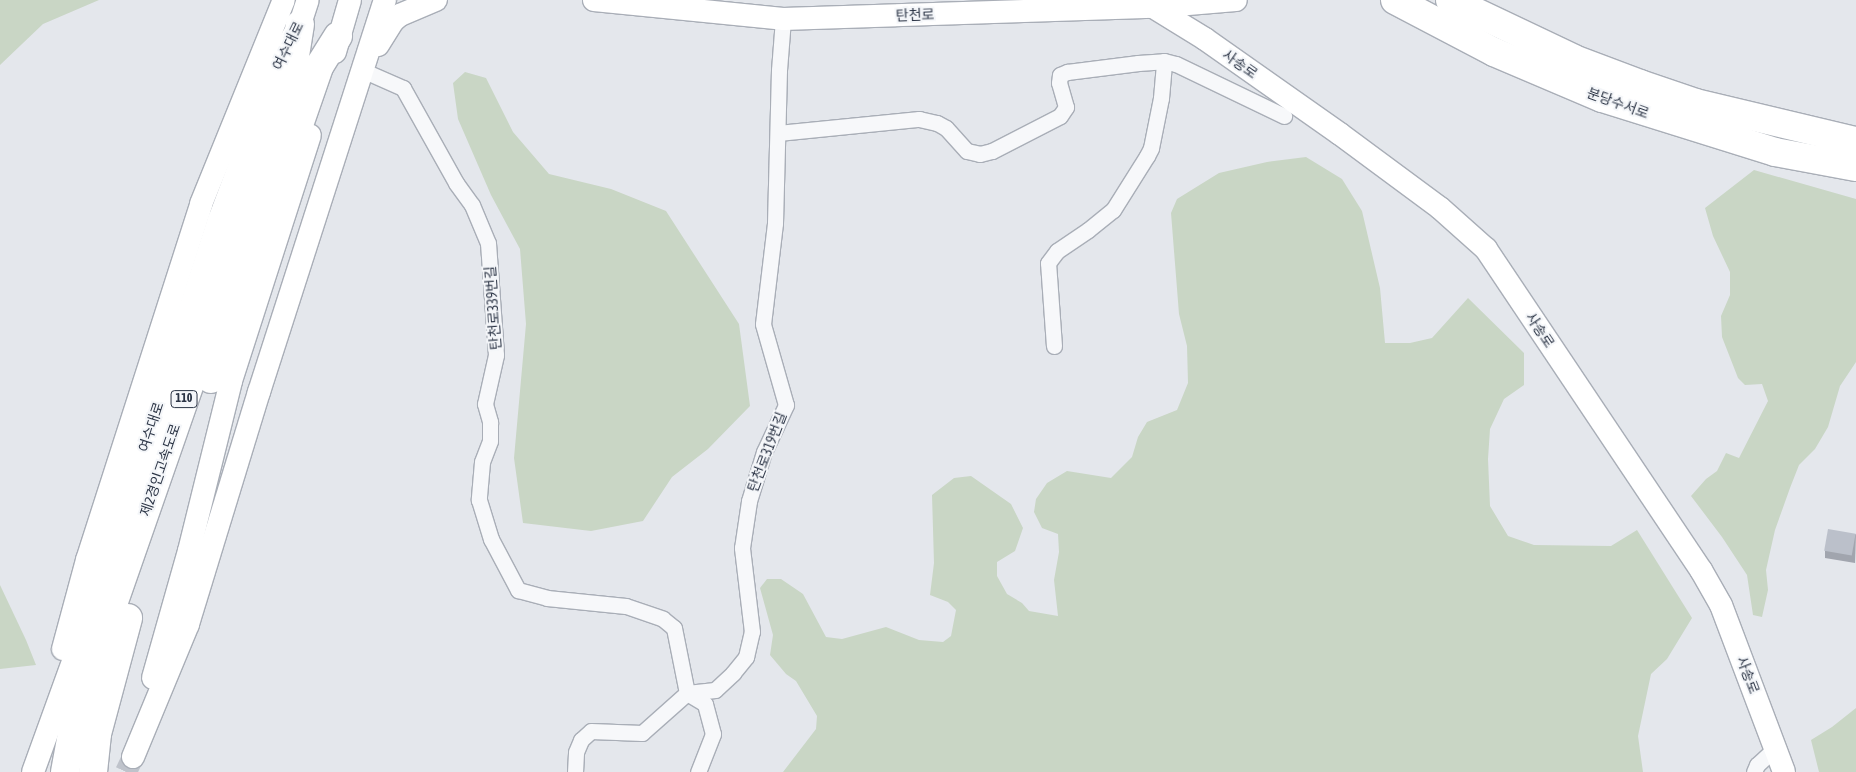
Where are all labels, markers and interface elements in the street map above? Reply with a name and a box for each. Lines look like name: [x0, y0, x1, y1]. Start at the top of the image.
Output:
street label: 탄천로: [895, 6, 935, 24]
street label: 여수대로: [269, 19, 307, 73]
street label: 사송로: [1219, 46, 1261, 82]
street label: 분당수서로: [1585, 84, 1651, 122]
street label: 탄천로339번길: [482, 265, 504, 351]
street label: 사송로: [1522, 309, 1558, 351]
road number: 110: [170, 389, 198, 408]
street label: 여수대로: [135, 400, 167, 454]
street label: 탄천로319번길: [744, 410, 790, 494]
street label: 제2경인고속도로: [136, 422, 184, 518]
street label: 사송로: [1733, 654, 1763, 696]

